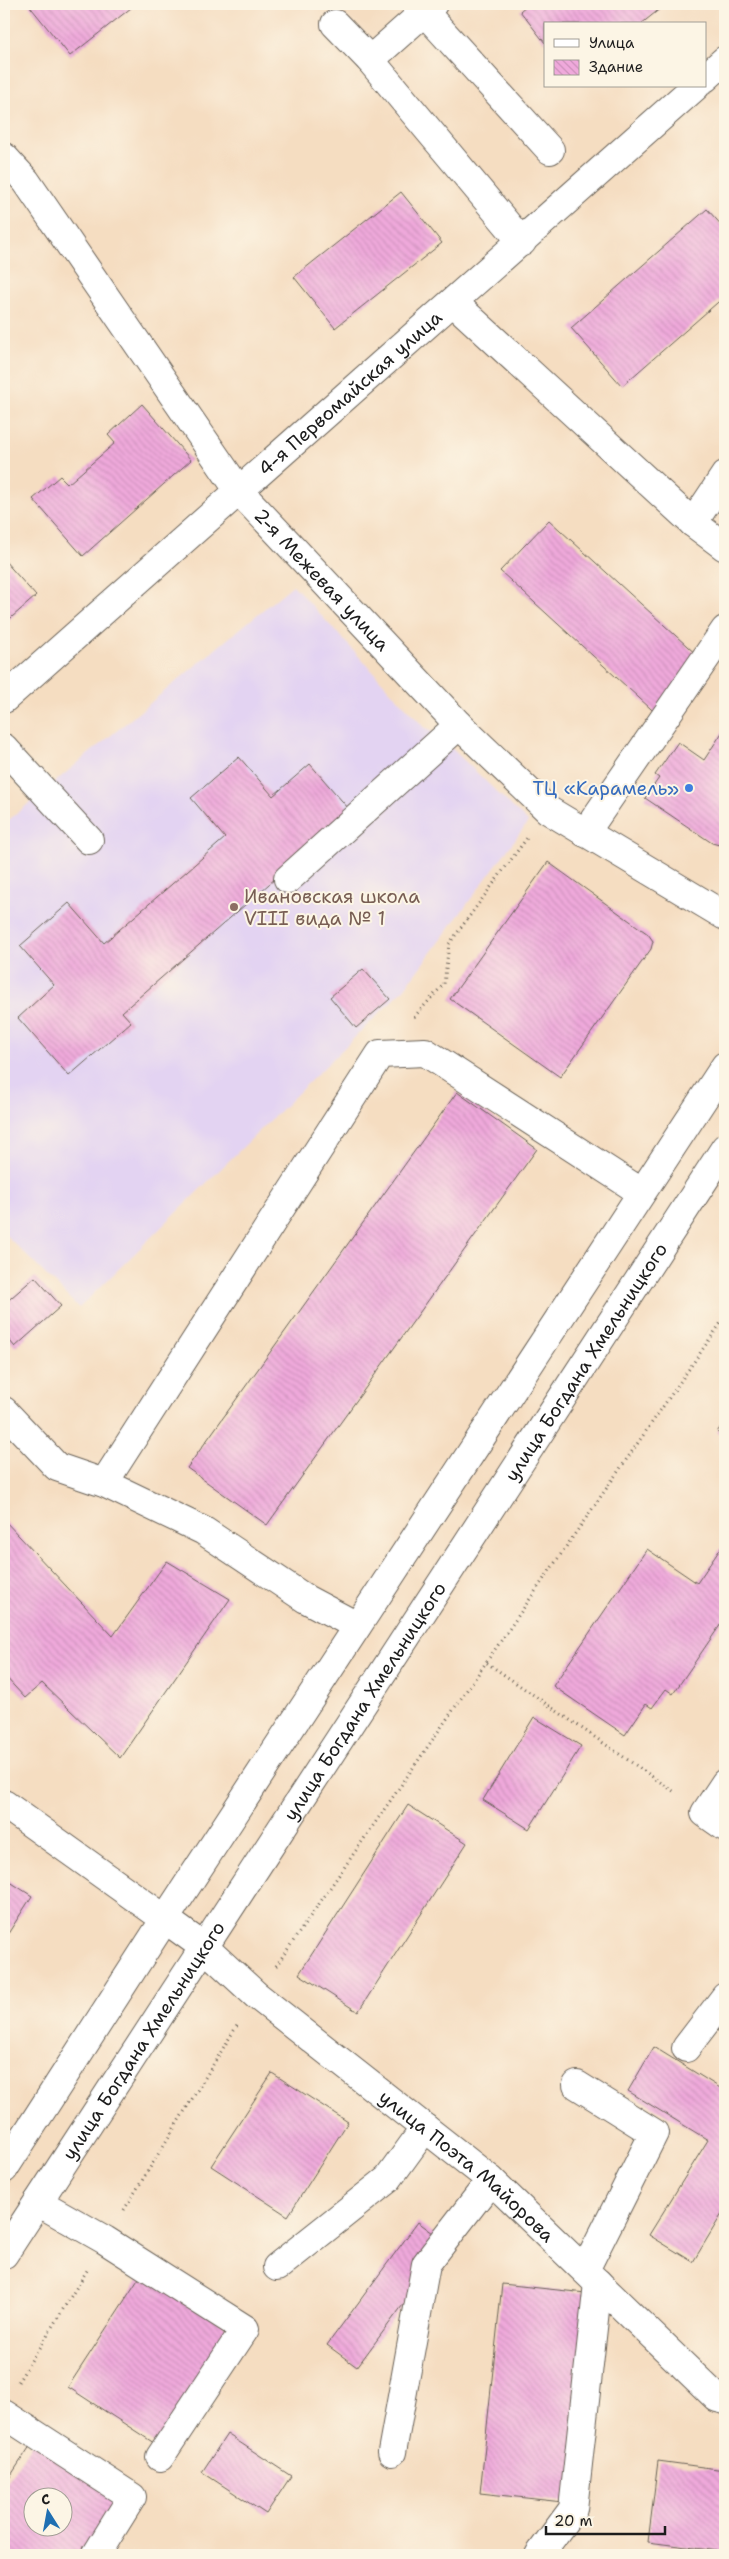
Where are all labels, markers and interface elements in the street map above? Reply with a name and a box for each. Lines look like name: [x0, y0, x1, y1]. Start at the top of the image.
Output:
legend: [544, 22, 706, 88]
text: Улица: [589, 33, 635, 53]
text: Здание: [589, 57, 643, 77]
street label: 4-я Первомайская улица: [253, 305, 448, 481]
street label: 2-я Межевая улица: [249, 503, 395, 656]
place label: ТЦ «Карамель»: [533, 776, 679, 801]
marker: ТЦ «Карамель»: [683, 782, 695, 794]
place label: Ивановская школа VIII вида № 1: [244, 884, 420, 931]
marker: Ивановская школа VIII вида № 1: [228, 901, 240, 913]
street label: улица Богдана Хмельницкого: [499, 1238, 673, 1486]
street label: улица Богдана Хмельницкого: [278, 1577, 452, 1826]
street label: улица Богдана Хмельницкого: [57, 1916, 231, 2165]
street label: улица Поэта Майорова: [374, 2085, 560, 2248]
north arrow: [22, 2486, 72, 2536]
text: С: [40, 2490, 51, 2509]
scale bar: [546, 2504, 665, 2536]
text: 20 m: [554, 2511, 593, 2531]

